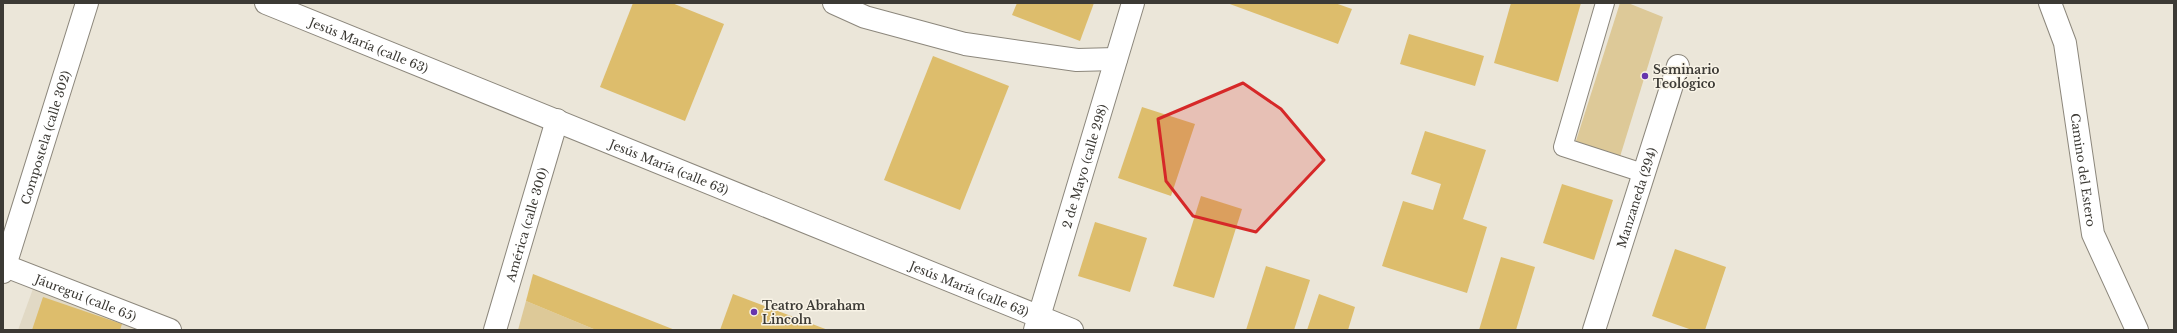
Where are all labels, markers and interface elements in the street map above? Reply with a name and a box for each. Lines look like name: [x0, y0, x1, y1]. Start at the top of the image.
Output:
street label: Jesús María (calle 63): [305, 13, 431, 76]
place label: Seminario Teológico: [1653, 62, 1720, 91]
street label: Compostela (calle 302): [17, 69, 73, 206]
marker: Seminario Teológico: [1640, 71, 1650, 81]
street label: 2 de Mayo (calle 298): [1058, 102, 1110, 230]
street label: Camino del Estero: [2068, 112, 2099, 228]
street label: Jesús María (calle 63): [606, 135, 731, 197]
street label: Manzaneda (294): [1613, 145, 1659, 250]
street label: América (calle 300): [502, 166, 550, 284]
street label: Jesús María (calle 63): [906, 257, 1031, 319]
street label: Jáuregui (calle 65): [31, 270, 139, 324]
place label: Teatro Abraham Lincoln: [762, 298, 866, 327]
marker: Teatro Abraham Lincoln: [749, 307, 759, 317]

